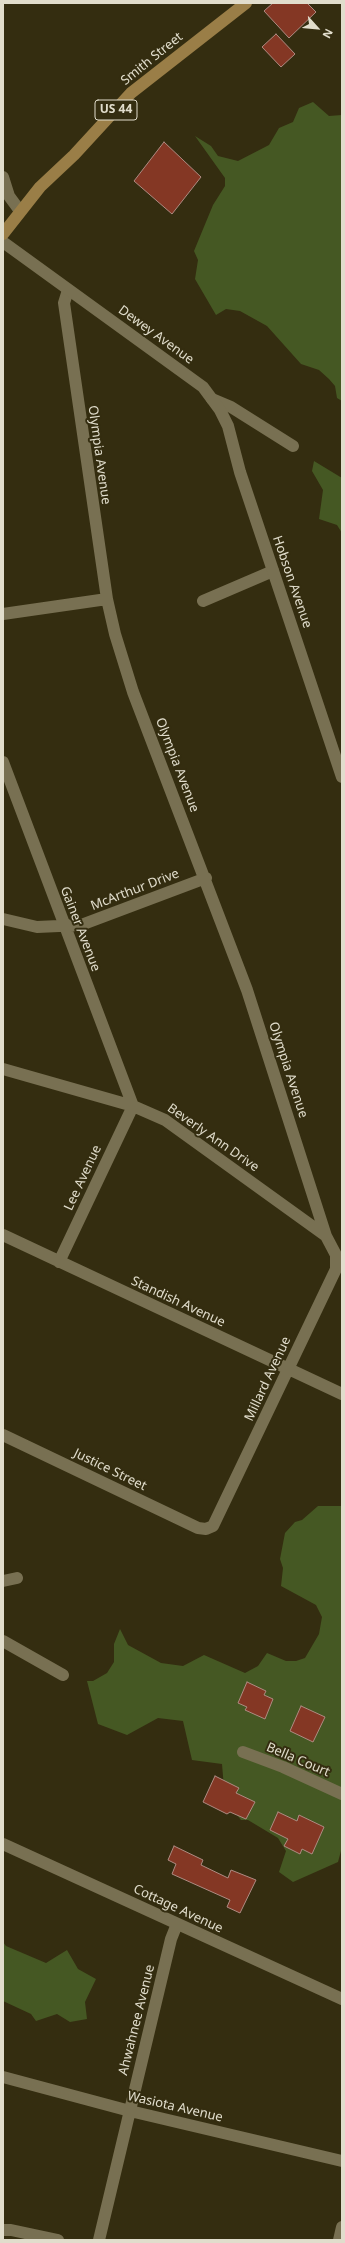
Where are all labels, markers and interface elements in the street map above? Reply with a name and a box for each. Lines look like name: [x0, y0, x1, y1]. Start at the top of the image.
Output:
north arrow: [297, 8, 337, 48]
text: N: [319, 26, 337, 41]
street label: Smith Street: [118, 29, 186, 89]
road number: US 44: [95, 100, 137, 120]
street label: Dewey Avenue: [115, 302, 197, 368]
street label: Olympia Avenue: [84, 404, 114, 506]
street label: Hobson Avenue: [269, 534, 315, 630]
street label: Olympia Avenue: [152, 716, 202, 814]
street label: McArthur Drive: [89, 866, 181, 914]
street label: Gainer Avenue: [57, 884, 103, 974]
street label: Olympia Avenue: [265, 1020, 311, 1120]
street label: Beverly Ann Drive: [164, 1101, 262, 1175]
street label: Lee Avenue: [61, 1143, 105, 1213]
street label: Standish Avenue: [129, 1273, 227, 1331]
street label: Millard Avenue: [242, 1334, 294, 1424]
street label: Justice Street: [71, 1446, 149, 1494]
street label: Bella Court: [264, 1740, 332, 1780]
street label: Cottage Avenue: [131, 1881, 225, 1937]
street label: Ahwahnee Avenue: [116, 1963, 158, 2077]
street label: Wasiota Avenue: [126, 2088, 224, 2126]

